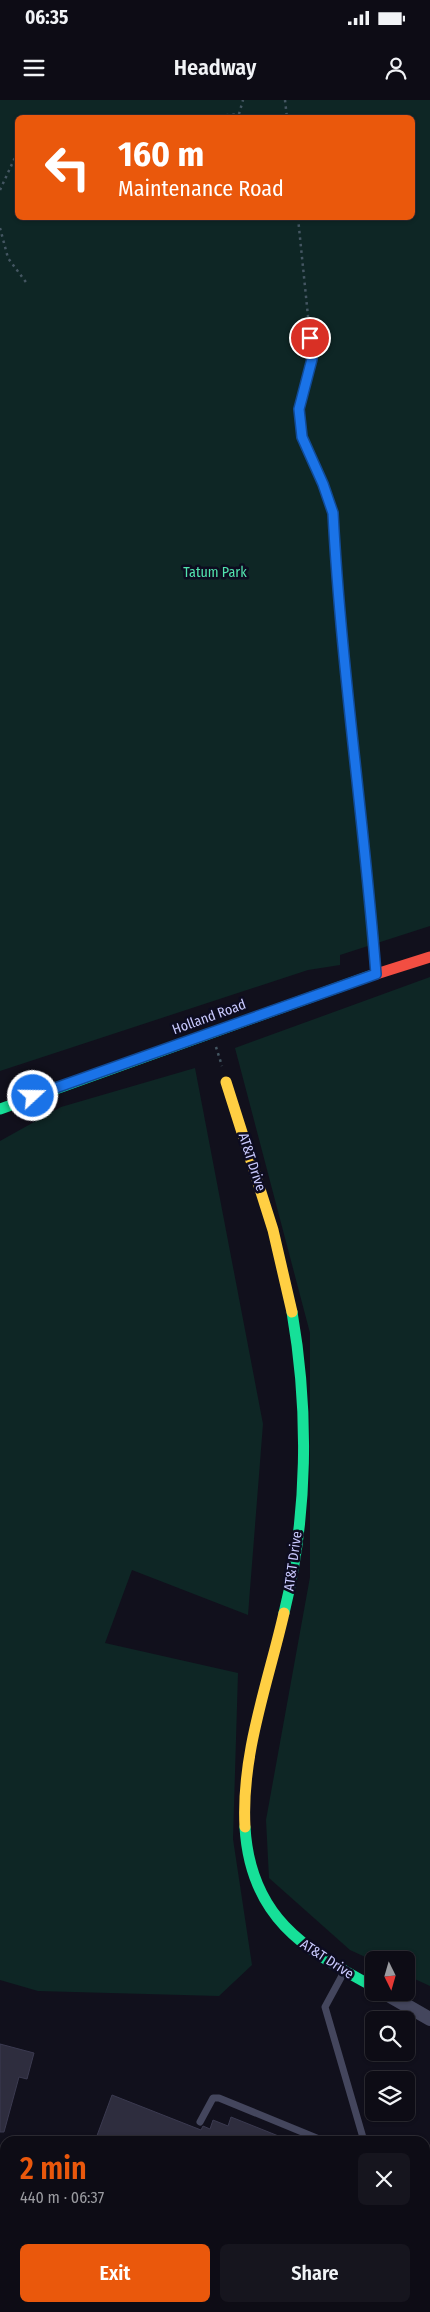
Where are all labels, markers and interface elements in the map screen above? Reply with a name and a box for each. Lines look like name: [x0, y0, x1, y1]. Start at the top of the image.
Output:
text: 06:35: [25, 6, 68, 29]
icon: menu: [20, 54, 48, 82]
text: Headway: [174, 54, 256, 81]
icon: person: [382, 54, 410, 82]
text: 160 m: [118, 133, 204, 175]
icon: left: [35, 135, 100, 200]
text: Maintenance Road: [118, 175, 284, 202]
pin: [289, 317, 331, 359]
icon: arrive: [296, 324, 324, 352]
park label: Tatum Park: [183, 564, 247, 581]
street label: Holland Road: [170, 996, 248, 1038]
position arrow: [6, 1069, 58, 1121]
street label: AT&T Drive: [235, 1131, 269, 1193]
street label: AT&T Drive: [280, 1530, 306, 1592]
street label: AT&T Drive: [297, 1935, 357, 1983]
north arrow: [365, 1951, 415, 2001]
map controls: [365, 1951, 415, 2121]
button: search: [365, 2011, 415, 2061]
button: layers: [365, 2071, 415, 2121]
text: 2 min: [20, 2151, 87, 2187]
button: close: [358, 2153, 410, 2205]
text: 440 m · 06:37: [20, 2188, 104, 2207]
button: Exit: [20, 2244, 210, 2302]
button: Share: [220, 2244, 410, 2302]

